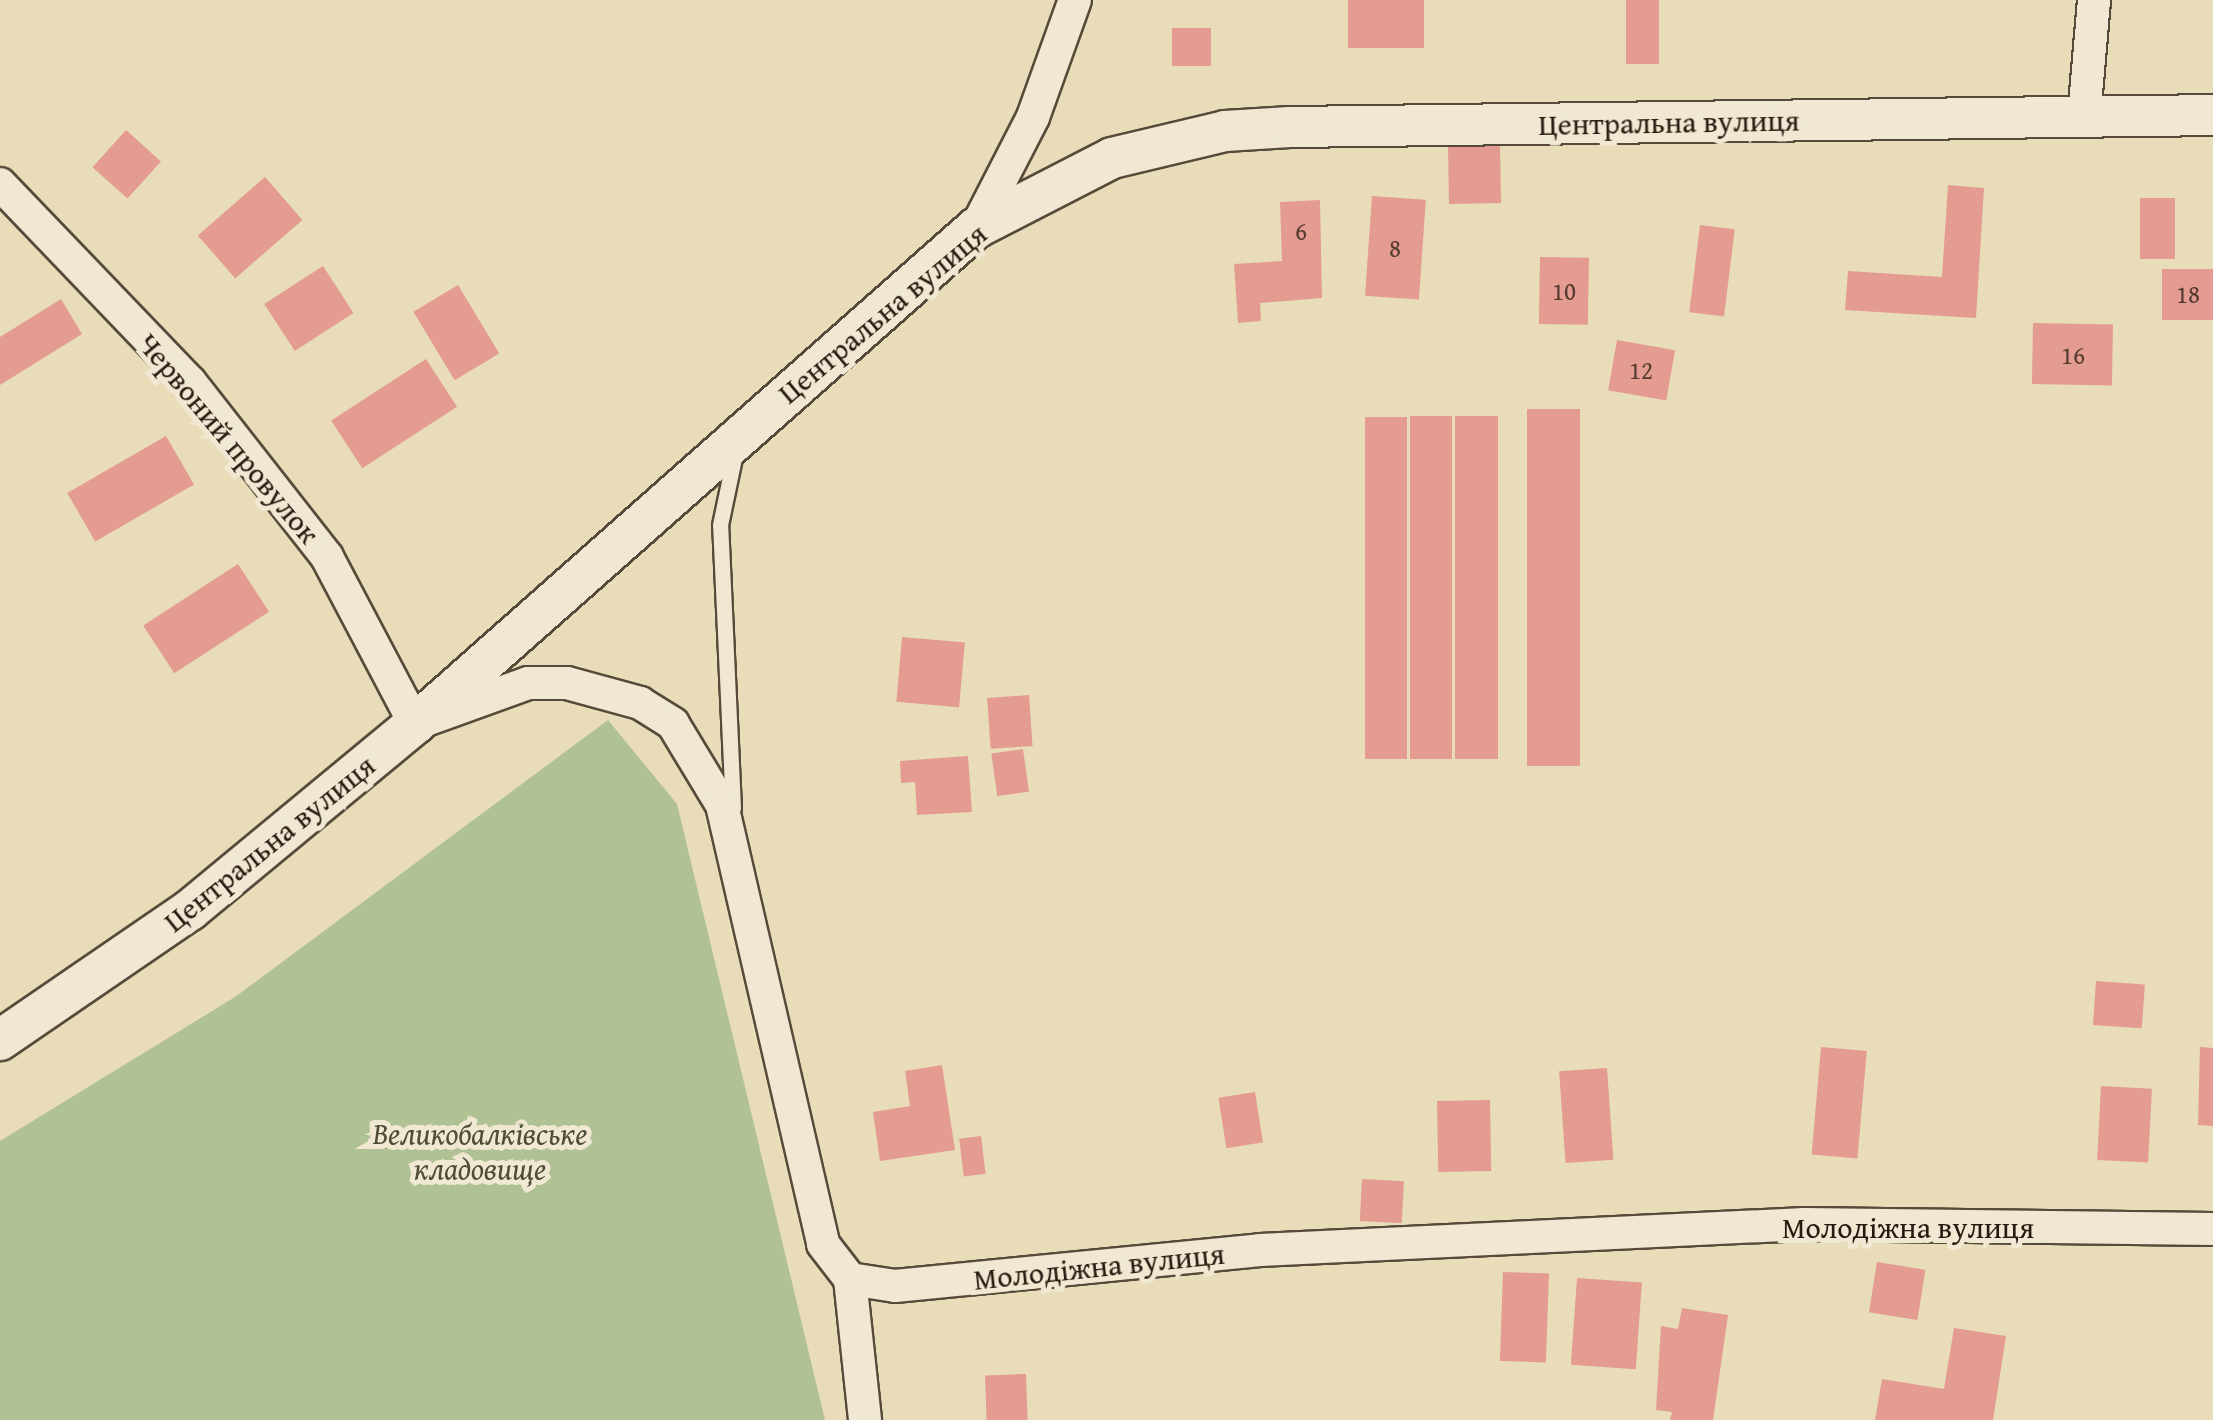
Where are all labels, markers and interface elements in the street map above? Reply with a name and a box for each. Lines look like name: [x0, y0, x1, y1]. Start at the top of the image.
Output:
street label: Центральна вулиця: [1538, 102, 1800, 142]
street label: Центральна вулиця: [770, 215, 994, 411]
house number: 6: [1295, 216, 1307, 246]
house number: 8: [1389, 233, 1401, 263]
house number: 10: [1552, 276, 1576, 306]
house number: 18: [2176, 279, 2200, 309]
street label: Червоний провулок: [130, 325, 328, 551]
house number: 16: [2061, 340, 2085, 370]
house number: 12: [1629, 355, 1653, 385]
street label: Центральна вулиця: [156, 747, 382, 939]
park label: Великобалківське кладовище: [373, 1115, 587, 1186]
street label: Молодіжна вулиця: [1782, 1209, 2034, 1245]
street label: Молодіжна вулиця: [972, 1235, 1226, 1297]

